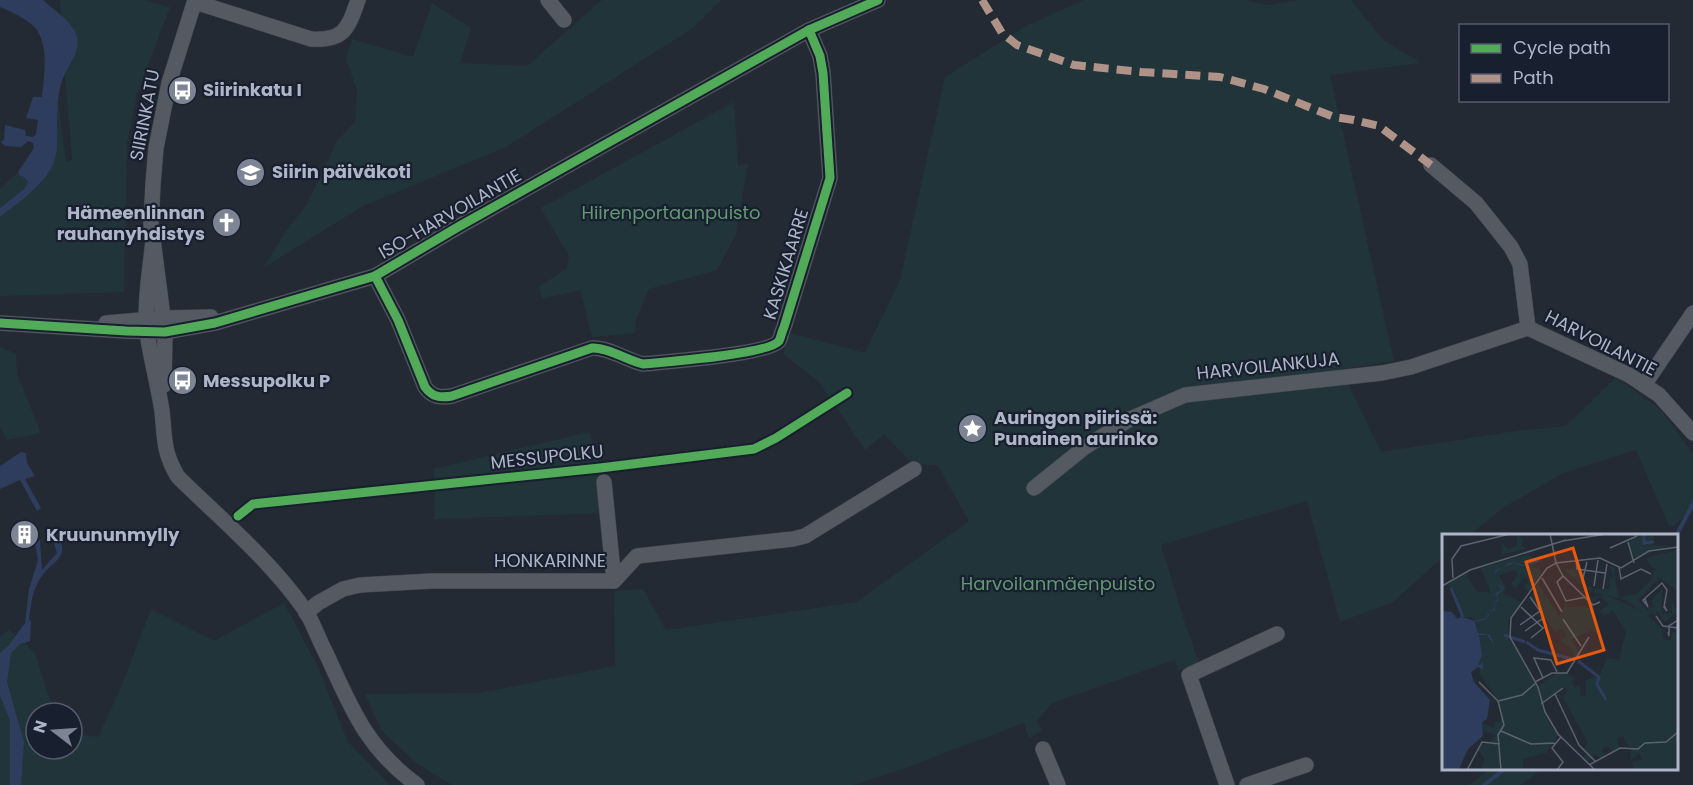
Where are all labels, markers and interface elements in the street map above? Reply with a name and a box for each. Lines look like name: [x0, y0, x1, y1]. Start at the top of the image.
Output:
legend: [1459, 24, 1669, 102]
text: Cycle path: [1513, 35, 1611, 60]
text: Path: [1513, 65, 1554, 90]
street label: SIIRINKATU: [123, 67, 166, 163]
bus stop icon: Siirinkatu I: [166, 74, 198, 106]
place label: Siirinkatu I: [203, 77, 302, 102]
school or university icon: Siirin päiväkoti: [235, 156, 267, 188]
place label: Siirin päiväkoti: [272, 159, 411, 184]
street label: ISO-HARVOILANTIE: [374, 162, 526, 265]
place label: Hämeenlinnan rauhanyhdistys: [57, 200, 205, 246]
park label: Hiirenportaanpuisto: [581, 200, 761, 225]
street label: KASKIKAARRE: [757, 205, 814, 322]
church icon: Hämeenlinnan rauhanyhdistys: [210, 207, 242, 239]
street label: HARVOILANTIE: [1541, 304, 1661, 381]
street label: HARVOILANKUJA: [1195, 346, 1341, 385]
bus stop icon: Messupolku P: [166, 365, 198, 397]
place label: Messupolku P: [203, 368, 330, 393]
place label: Auringon piirissä: Punainen aurinko: [994, 405, 1158, 451]
place icon: Auringon piirissä: Punainen aurinko: [957, 412, 989, 444]
street label: MESSUPOLKU: [489, 438, 605, 475]
building icon: Kruununmylly: [9, 519, 41, 551]
place label: Kruununmylly: [46, 522, 180, 547]
inset map: [1442, 534, 1678, 770]
street label: HONKARINNE: [494, 548, 606, 573]
park label: Harvoilanmäenpuisto: [961, 571, 1155, 596]
north arrow: [24, 701, 84, 761]
text: N: [27, 718, 53, 736]

